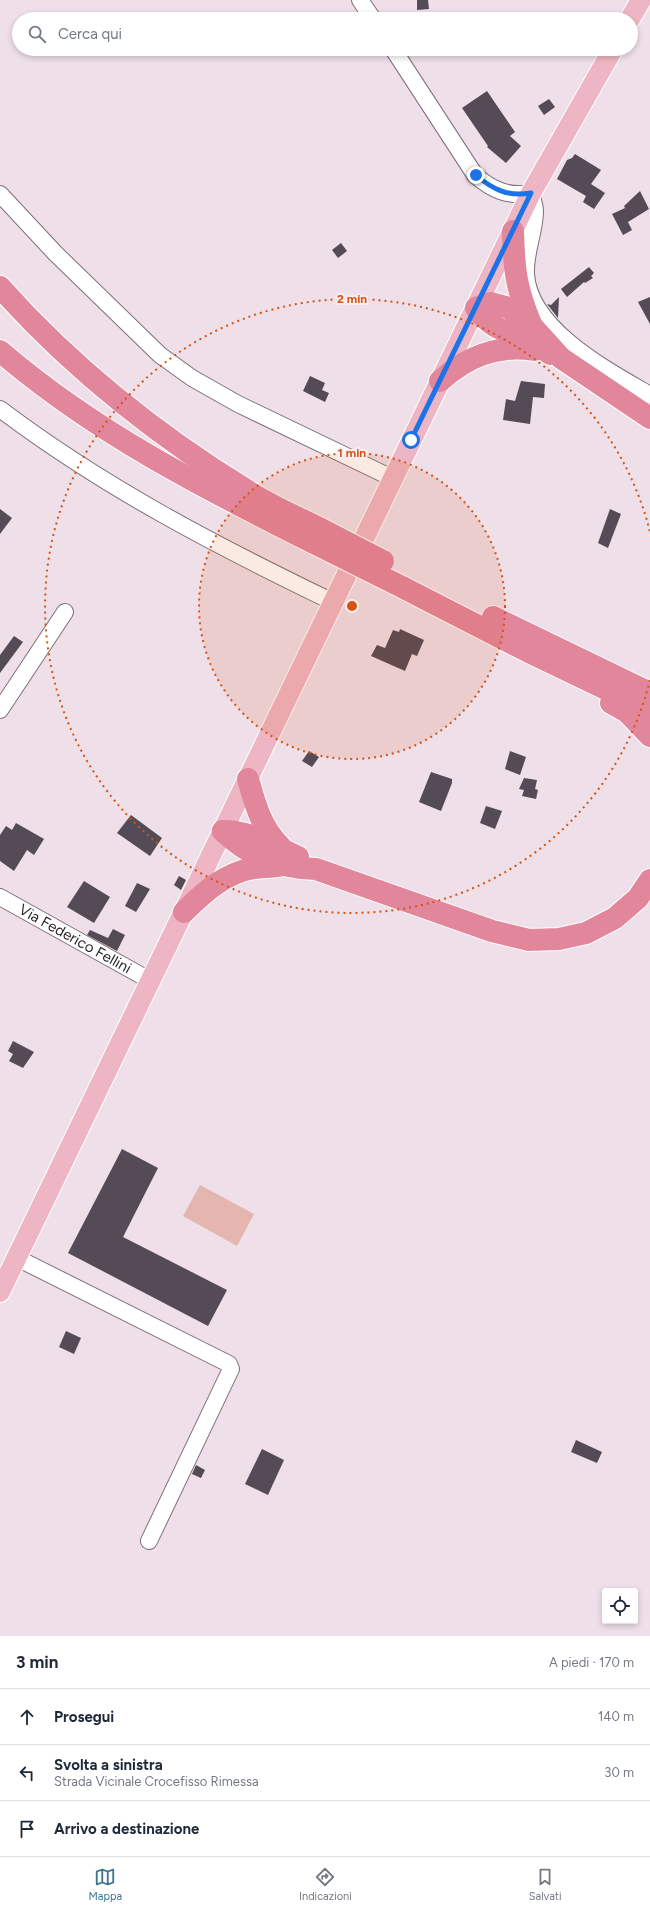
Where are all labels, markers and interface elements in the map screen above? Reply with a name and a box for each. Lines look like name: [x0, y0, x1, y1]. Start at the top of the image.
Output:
search box: [12, 12, 638, 56]
icon: search: [26, 23, 48, 45]
text: Cerca qui: [58, 25, 122, 43]
route end: [467, 166, 485, 184]
text: 2 min: [337, 292, 367, 306]
route start: [402, 431, 420, 449]
text: 1 min: [338, 446, 366, 460]
centre of rings: [345, 599, 359, 613]
street label: Via Federico Fellini: [16, 900, 135, 977]
map controls: [602, 1588, 638, 1624]
button: locate: [602, 1588, 638, 1624]
text: 3 min: [16, 1652, 58, 1672]
text: A piedi · 170 m: [549, 1655, 634, 1670]
icon: ahead: [16, 1706, 38, 1728]
text: Prosegui: [54, 1708, 114, 1726]
text: 140 m: [598, 1709, 634, 1724]
text: Svolta a sinistra: [54, 1756, 163, 1774]
icon: left: [16, 1762, 38, 1784]
text: 30 m: [604, 1765, 634, 1780]
text: Strada Vicinale Crocefisso Rimessa: [54, 1774, 259, 1789]
icon: arrive: [16, 1818, 38, 1840]
text: Arrivo a destinazione: [54, 1820, 199, 1838]
tab: Mappa: [89, 1866, 122, 1903]
tab: Indicazioni: [299, 1866, 352, 1903]
tab: Salvati: [529, 1866, 561, 1903]

